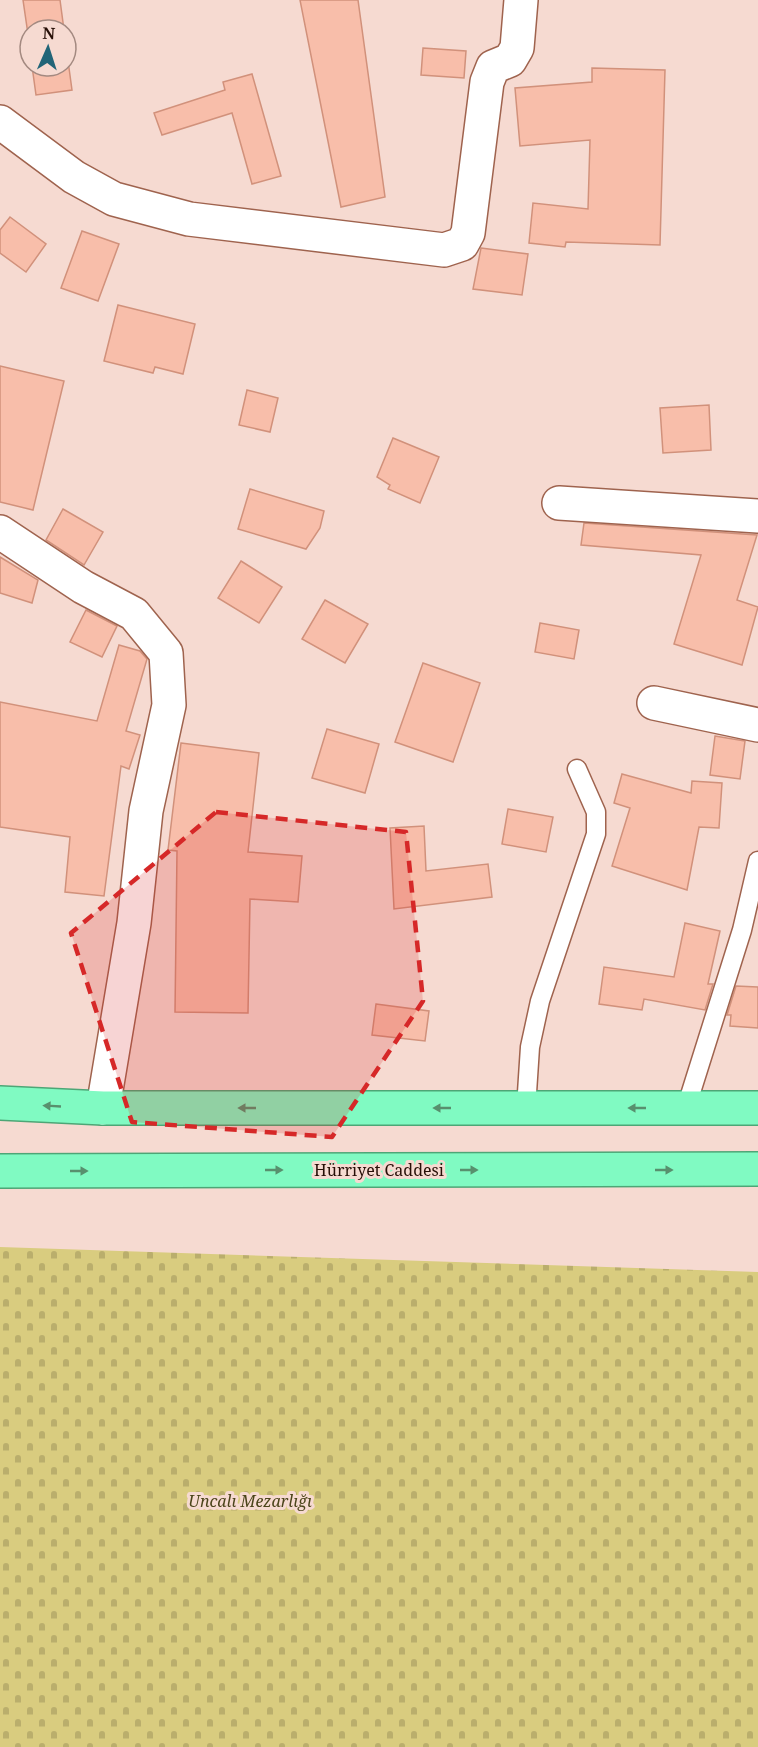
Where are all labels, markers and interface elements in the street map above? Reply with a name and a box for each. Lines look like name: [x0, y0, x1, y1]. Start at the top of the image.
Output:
north arrow: [18, 18, 78, 78]
text: N: [42, 22, 56, 44]
one-way arrow: [42, 1101, 61, 1110]
one-way arrow: [237, 1103, 256, 1113]
one-way arrow: [432, 1103, 451, 1113]
one-way arrow: [627, 1103, 646, 1113]
street label: Hürriyet Caddesi: [314, 1159, 444, 1181]
one-way arrow: [265, 1165, 284, 1175]
one-way arrow: [460, 1165, 479, 1175]
one-way arrow: [655, 1165, 674, 1175]
one-way arrow: [70, 1166, 89, 1176]
park label: Uncalı Mezarlığı: [188, 1490, 312, 1512]

